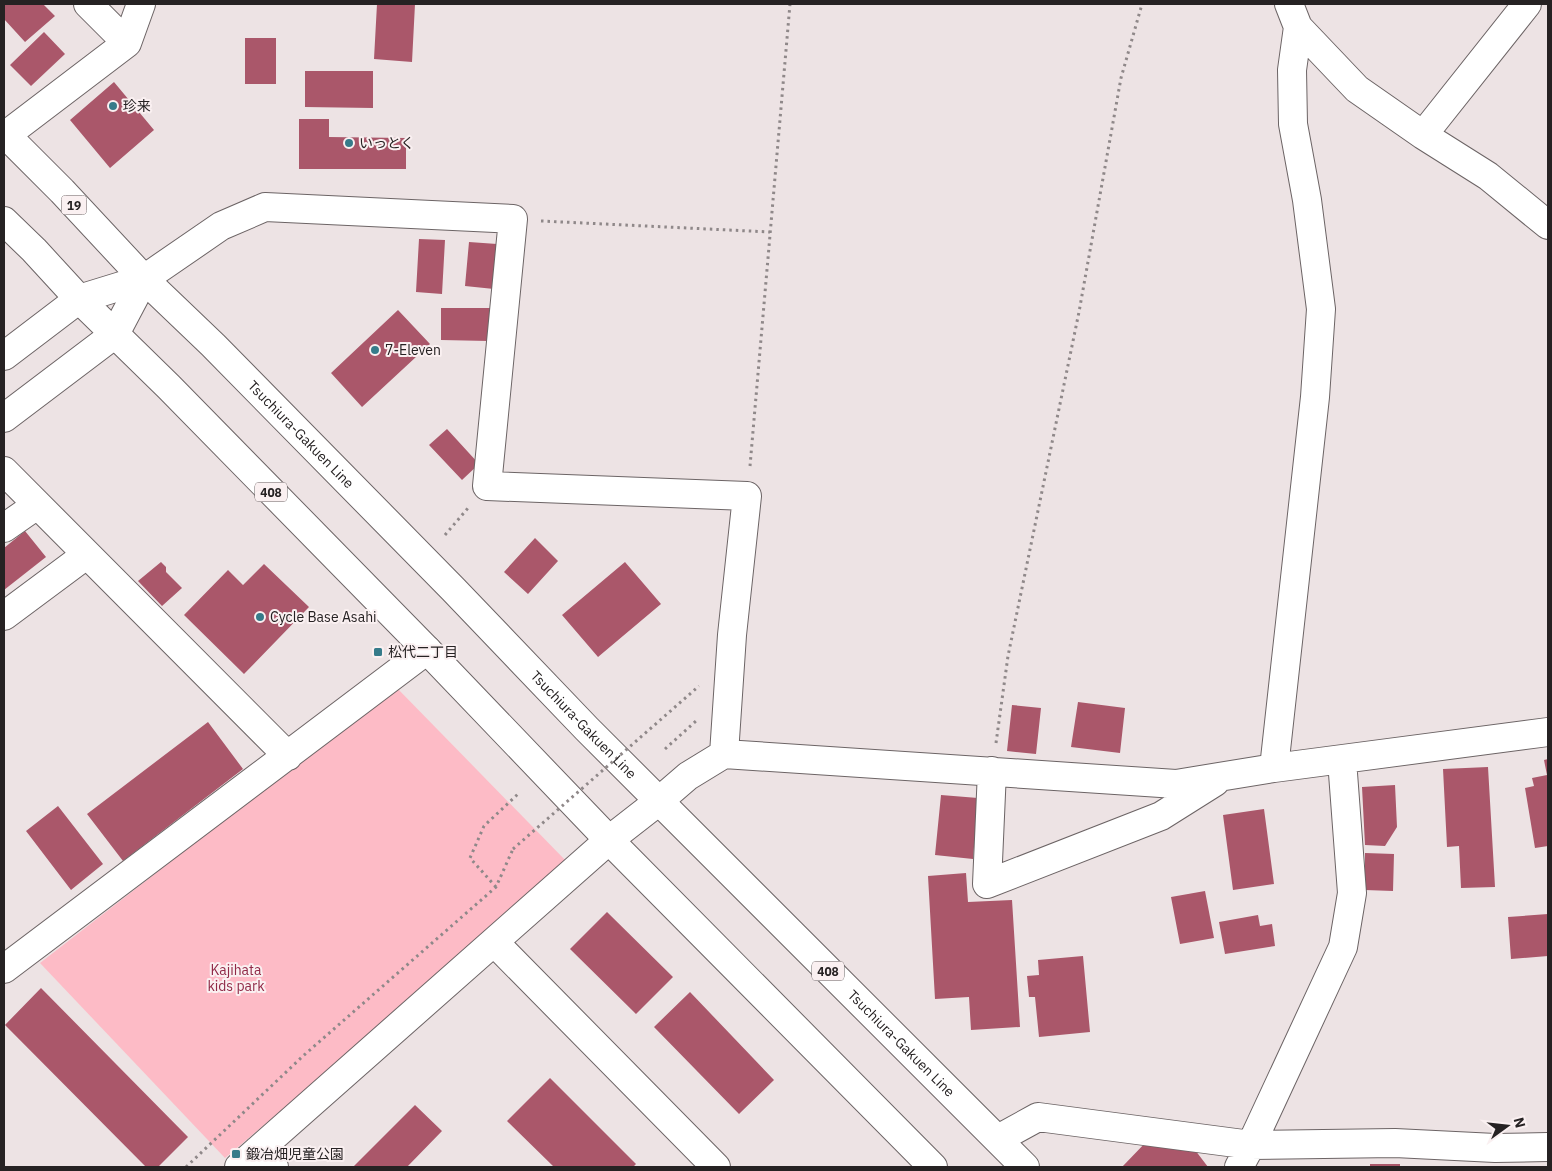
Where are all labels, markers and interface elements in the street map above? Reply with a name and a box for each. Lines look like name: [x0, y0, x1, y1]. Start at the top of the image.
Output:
place label: 珍来: [123, 97, 151, 115]
marker: 珍来: [107, 100, 119, 112]
place label: いっとく: [359, 134, 415, 152]
marker: いっとく: [343, 137, 355, 149]
road number: 19: [62, 196, 86, 214]
place label: 7-Eleven: [385, 341, 441, 359]
marker: 7-Eleven: [369, 344, 381, 356]
street label: Tsuchiura-Gakuen Line: [244, 377, 358, 492]
road number: 408: [255, 482, 287, 502]
place label: Cycle Base Asahi: [270, 608, 377, 626]
marker: Cycle Base Asahi: [254, 611, 266, 623]
place label: 松代二丁目: [388, 643, 458, 661]
marker: 松代二丁目: [372, 646, 384, 658]
street label: Tsuchiura-Gakuen Line: [527, 667, 641, 783]
park label: Kajihata kids park: [207, 961, 265, 995]
road number: 408: [812, 961, 844, 980]
street label: Tsuchiura-Gakuen Line: [844, 986, 959, 1101]
north arrow: [1482, 1101, 1532, 1151]
text: N: [1510, 1115, 1530, 1130]
place label: 鍛冶畑児童公園: [246, 1145, 344, 1163]
marker: 鍛冶畑児童公園: [230, 1148, 242, 1160]

